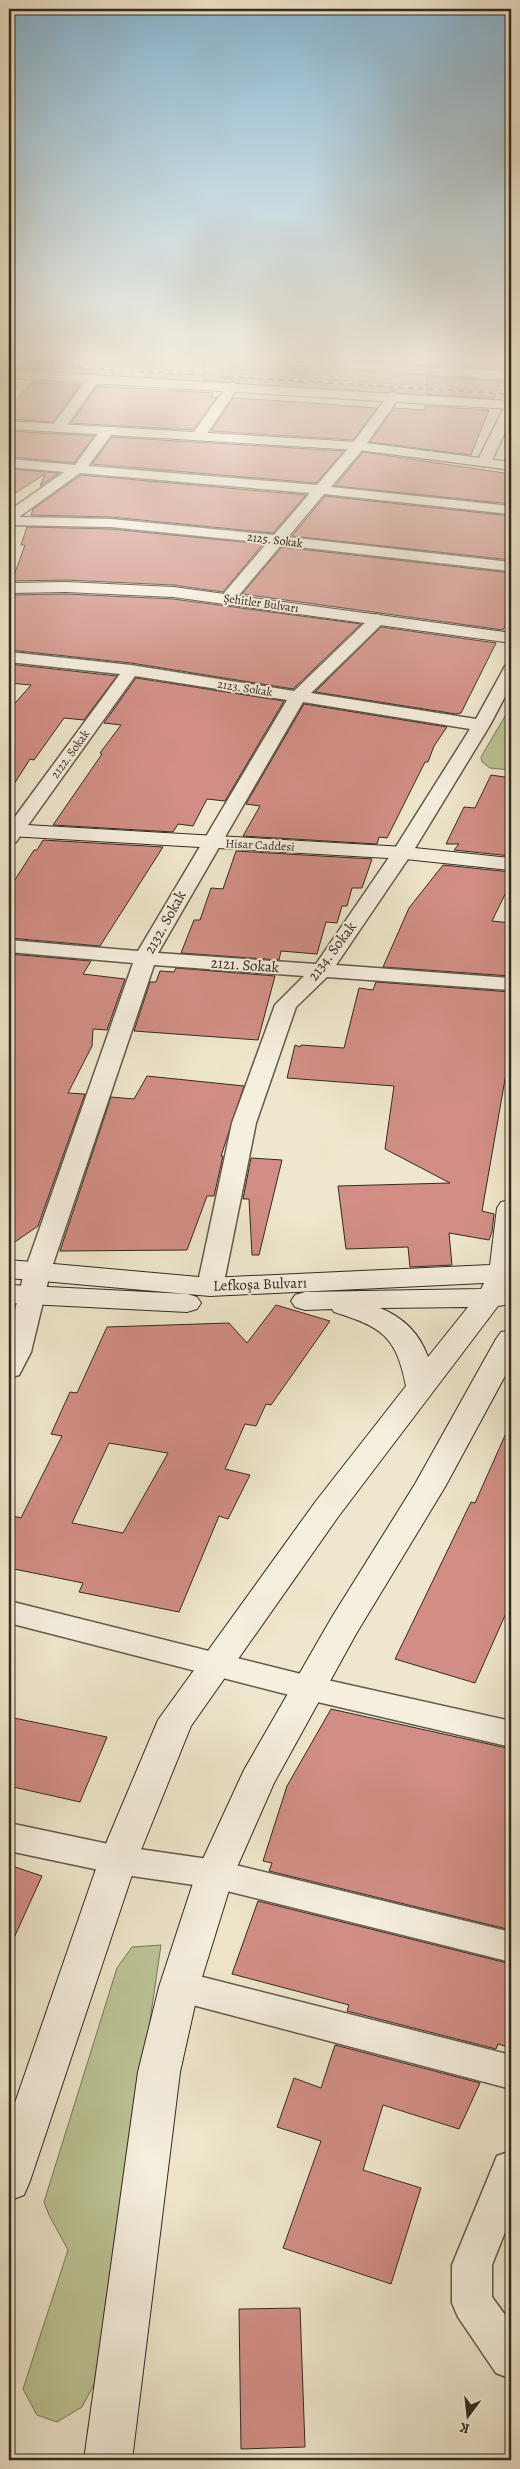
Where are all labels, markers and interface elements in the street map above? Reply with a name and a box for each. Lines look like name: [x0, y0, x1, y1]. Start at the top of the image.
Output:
street label: 2125. Sokak: [246, 529, 304, 551]
street label: Şehitler Bulvarı: [222, 590, 300, 616]
street label: 2123. Sokak: [216, 676, 274, 700]
street label: 2122. Sokak: [47, 726, 93, 782]
street label: Hisar Caddesi: [225, 835, 295, 855]
street label: 2132. Sokak: [139, 886, 191, 957]
street label: 2134. Sokak: [303, 917, 361, 985]
street label: 2121. Sokak: [210, 953, 280, 977]
street label: Lefkoşa Bulvarı: [213, 1272, 307, 1296]
north arrow: [442, 2392, 492, 2442]
text: K: [457, 2418, 472, 2438]

